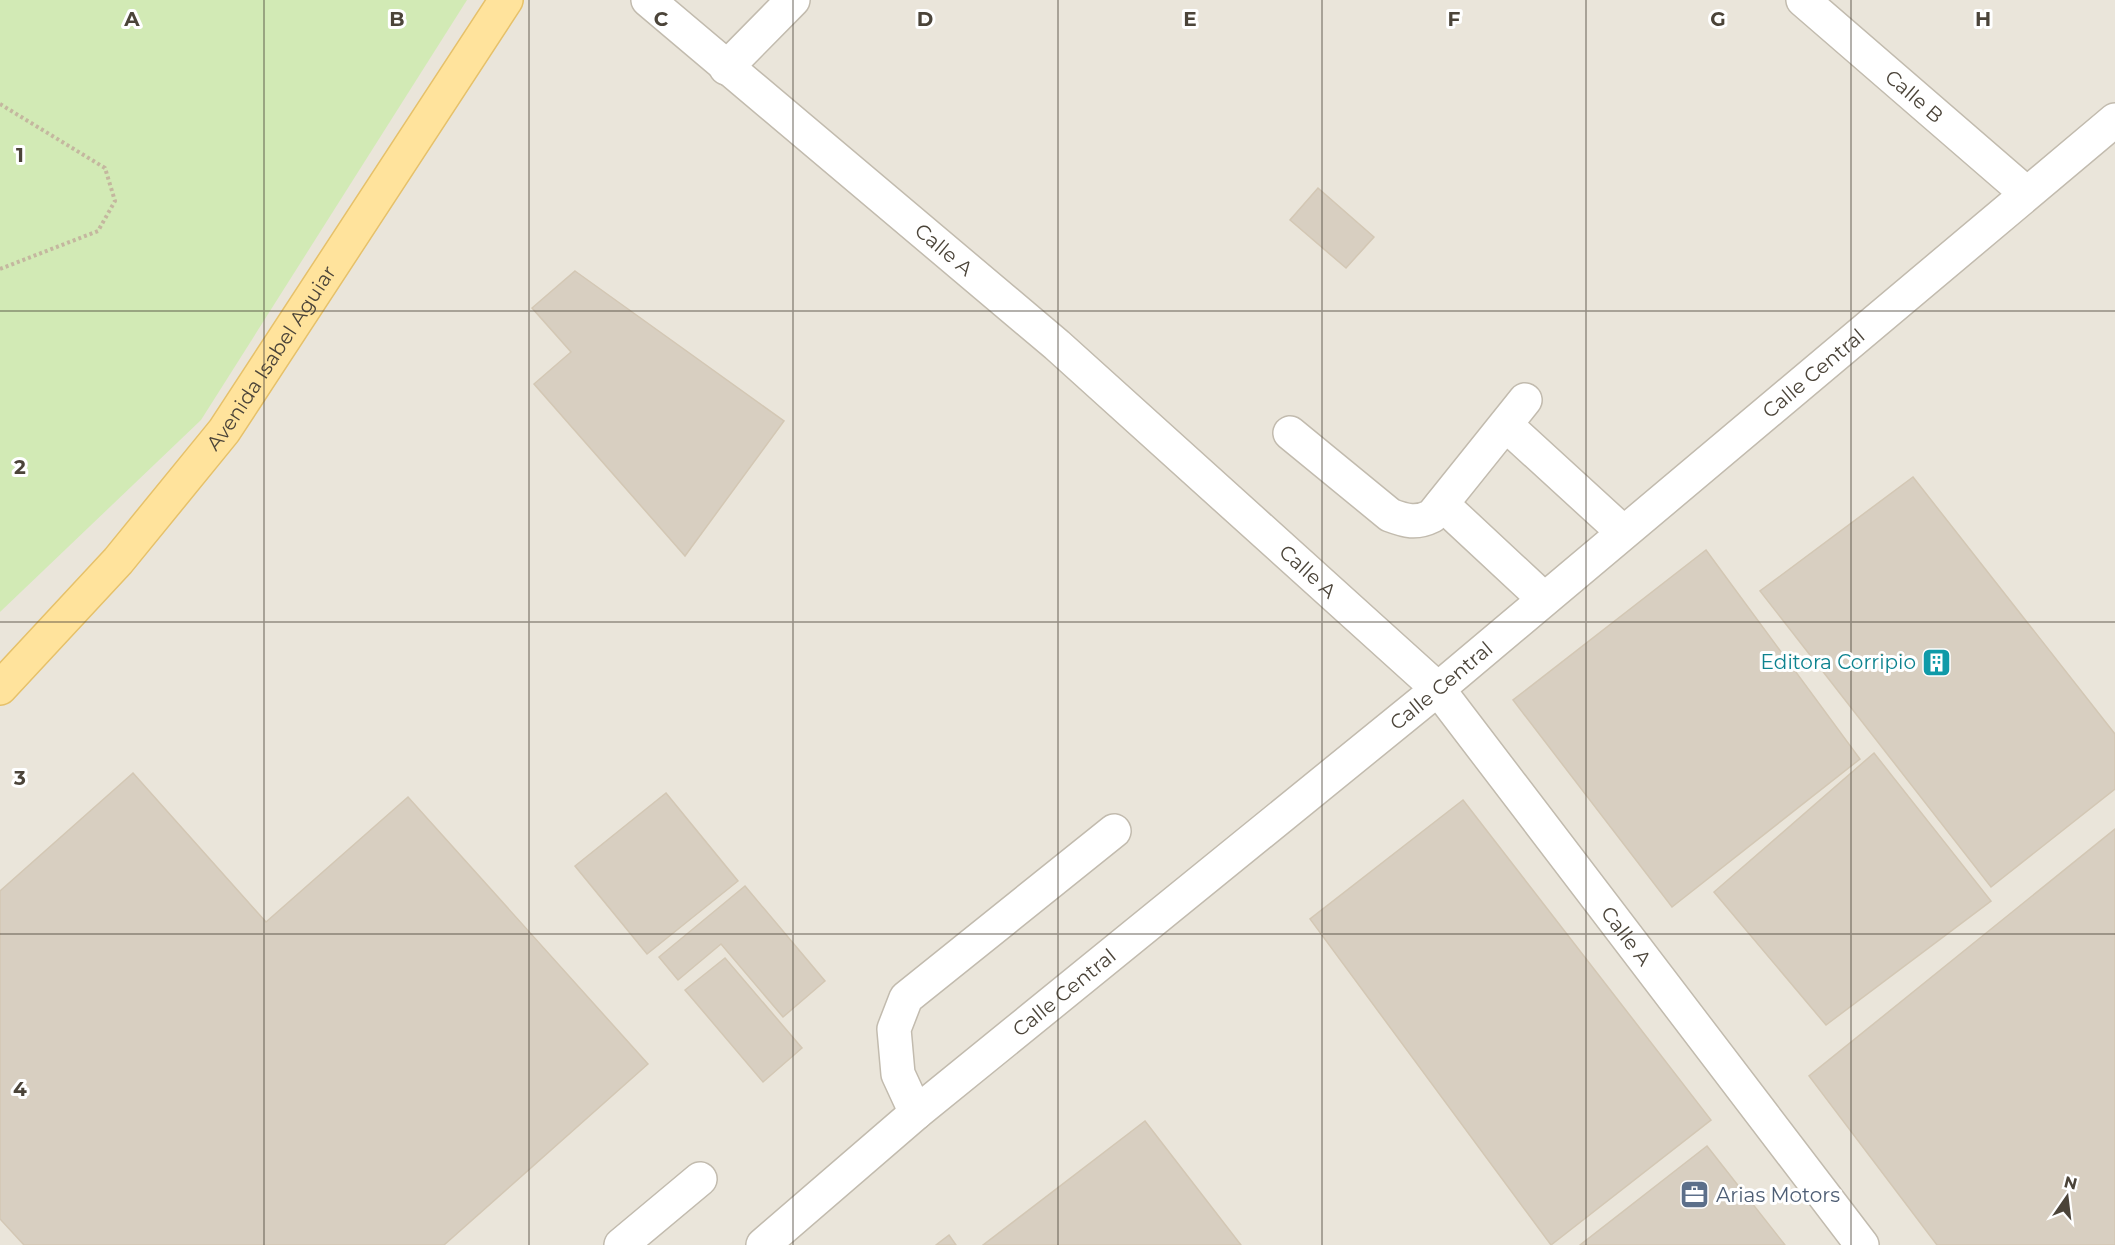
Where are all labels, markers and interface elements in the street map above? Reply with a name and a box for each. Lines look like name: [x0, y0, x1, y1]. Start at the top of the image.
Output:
text: A: [123, 7, 140, 31]
text: B: [389, 7, 405, 31]
text: C: [654, 7, 669, 31]
text: D: [917, 7, 933, 31]
text: E: [1183, 7, 1197, 31]
text: F: [1448, 7, 1461, 31]
text: G: [1710, 7, 1726, 31]
text: H: [1975, 7, 1991, 31]
street label: Calle B: [1880, 65, 1948, 128]
text: 1: [16, 143, 24, 167]
street label: Calle A: [910, 218, 978, 281]
street label: Avenida Isabel Aguiar: [201, 261, 341, 455]
street label: Calle Central: [1758, 324, 1869, 423]
text: 2: [14, 455, 26, 479]
street label: Calle A: [1274, 540, 1342, 604]
street label: Calle Central: [1385, 636, 1497, 735]
building icon: Editora Corripio: [1921, 646, 1953, 678]
place label: Editora Corripio: [1761, 650, 1916, 674]
text: 3: [13, 766, 26, 790]
street label: Calle A: [1596, 902, 1657, 971]
street label: Calle Central: [1008, 944, 1121, 1042]
text: 4: [13, 1077, 27, 1101]
north arrow: [2037, 1167, 2097, 1227]
text: N: [2062, 1172, 2079, 1194]
office icon: Arias Motors: [1679, 1179, 1711, 1211]
place label: Arias Motors: [1716, 1183, 1840, 1207]

